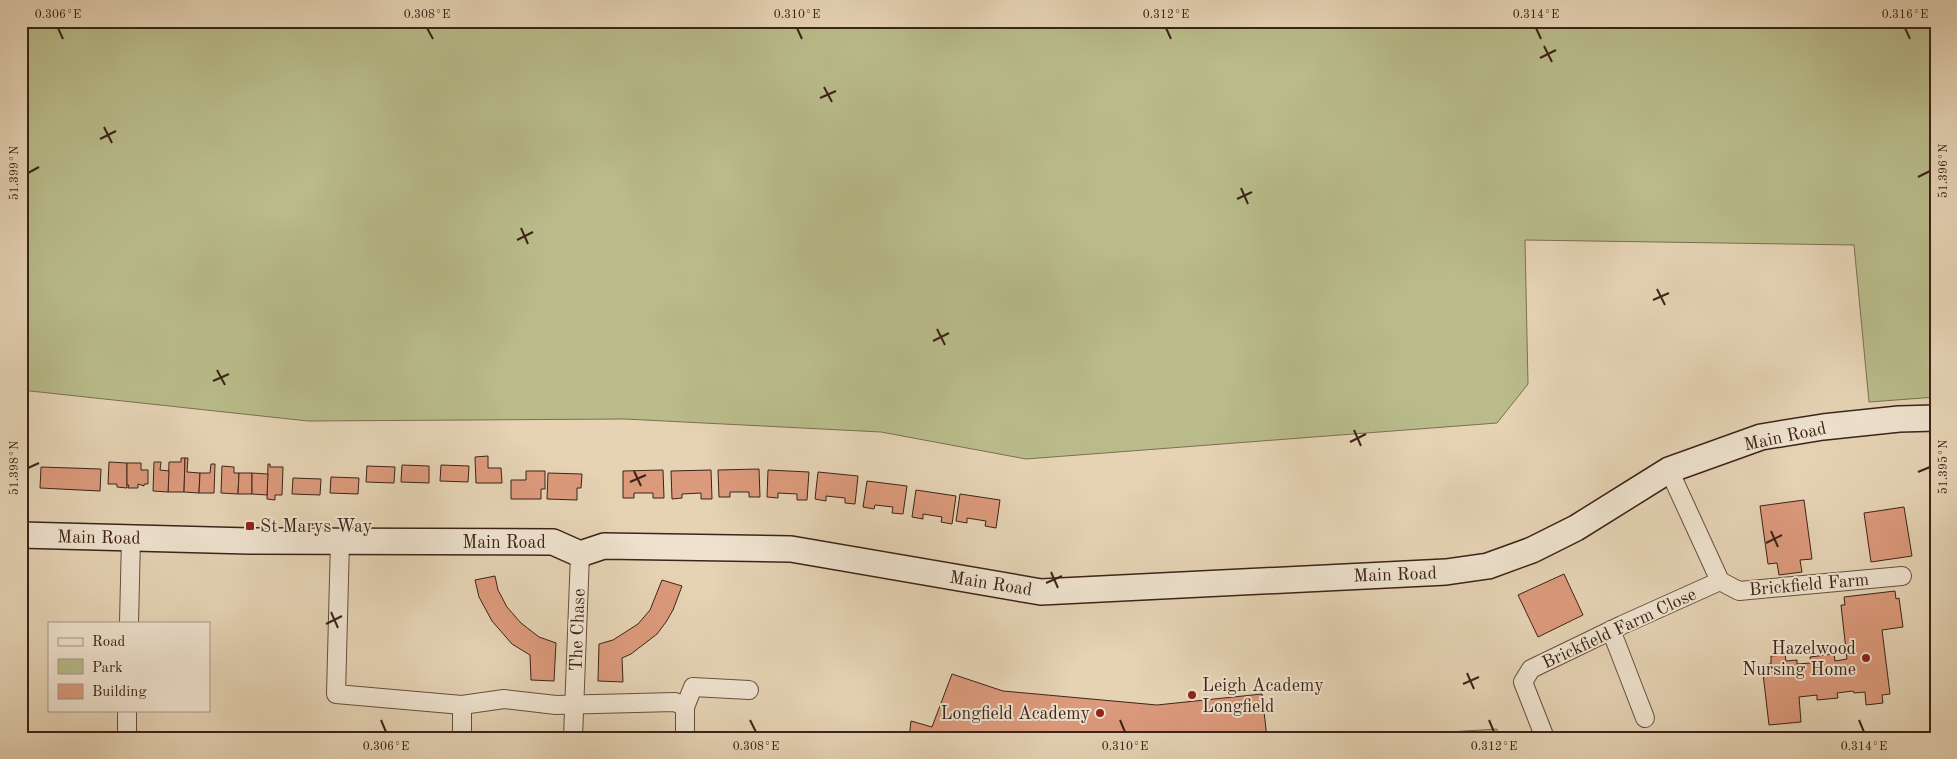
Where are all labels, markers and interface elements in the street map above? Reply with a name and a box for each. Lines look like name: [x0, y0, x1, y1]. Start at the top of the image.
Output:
text: 0.306°E: [35, 9, 81, 21]
text: 0.308°E: [404, 9, 450, 21]
text: 0.310°E: [774, 9, 820, 21]
text: 0.312°E: [1143, 9, 1189, 21]
text: 0.314°E: [1513, 9, 1559, 21]
text: 0.316°E: [1882, 9, 1928, 21]
text: 51.396°N: [1937, 144, 1950, 198]
text: 51.399°N: [8, 146, 21, 200]
street label: Main Road: [1742, 419, 1828, 454]
text: 51.395°N: [1937, 440, 1950, 494]
text: 51.398°N: [8, 441, 21, 495]
place label: St Marys Way: [260, 518, 373, 536]
marker: St Marys Way: [244, 520, 256, 532]
street label: Main Road: [57, 528, 141, 548]
street label: Main Road: [462, 534, 546, 552]
street label: Main Road: [1353, 565, 1437, 585]
street label: Main Road: [948, 569, 1034, 599]
street label: Brickfield Farm: [1748, 571, 1870, 599]
street label: Brickfield Farm Close: [1540, 585, 1699, 672]
street label: The Chase: [568, 588, 588, 672]
legend: [48, 622, 210, 712]
text: Road: [92, 635, 126, 650]
place label: Hazelwood Nursing Home: [1742, 640, 1856, 679]
marker: Hazelwood Nursing Home: [1860, 652, 1872, 664]
text: Park: [92, 661, 123, 676]
place label: Leigh Academy Longfield: [1202, 677, 1324, 716]
text: Building: [92, 685, 147, 700]
marker: Leigh Academy Longfield: [1186, 689, 1198, 701]
place label: Longfield Academy: [940, 705, 1090, 723]
marker: Longfield Academy: [1094, 707, 1106, 719]
text: 0.306°E: [363, 741, 409, 753]
text: 0.308°E: [733, 741, 779, 753]
text: 0.310°E: [1102, 741, 1148, 753]
text: 0.312°E: [1471, 741, 1517, 753]
text: 0.314°E: [1841, 741, 1887, 753]

